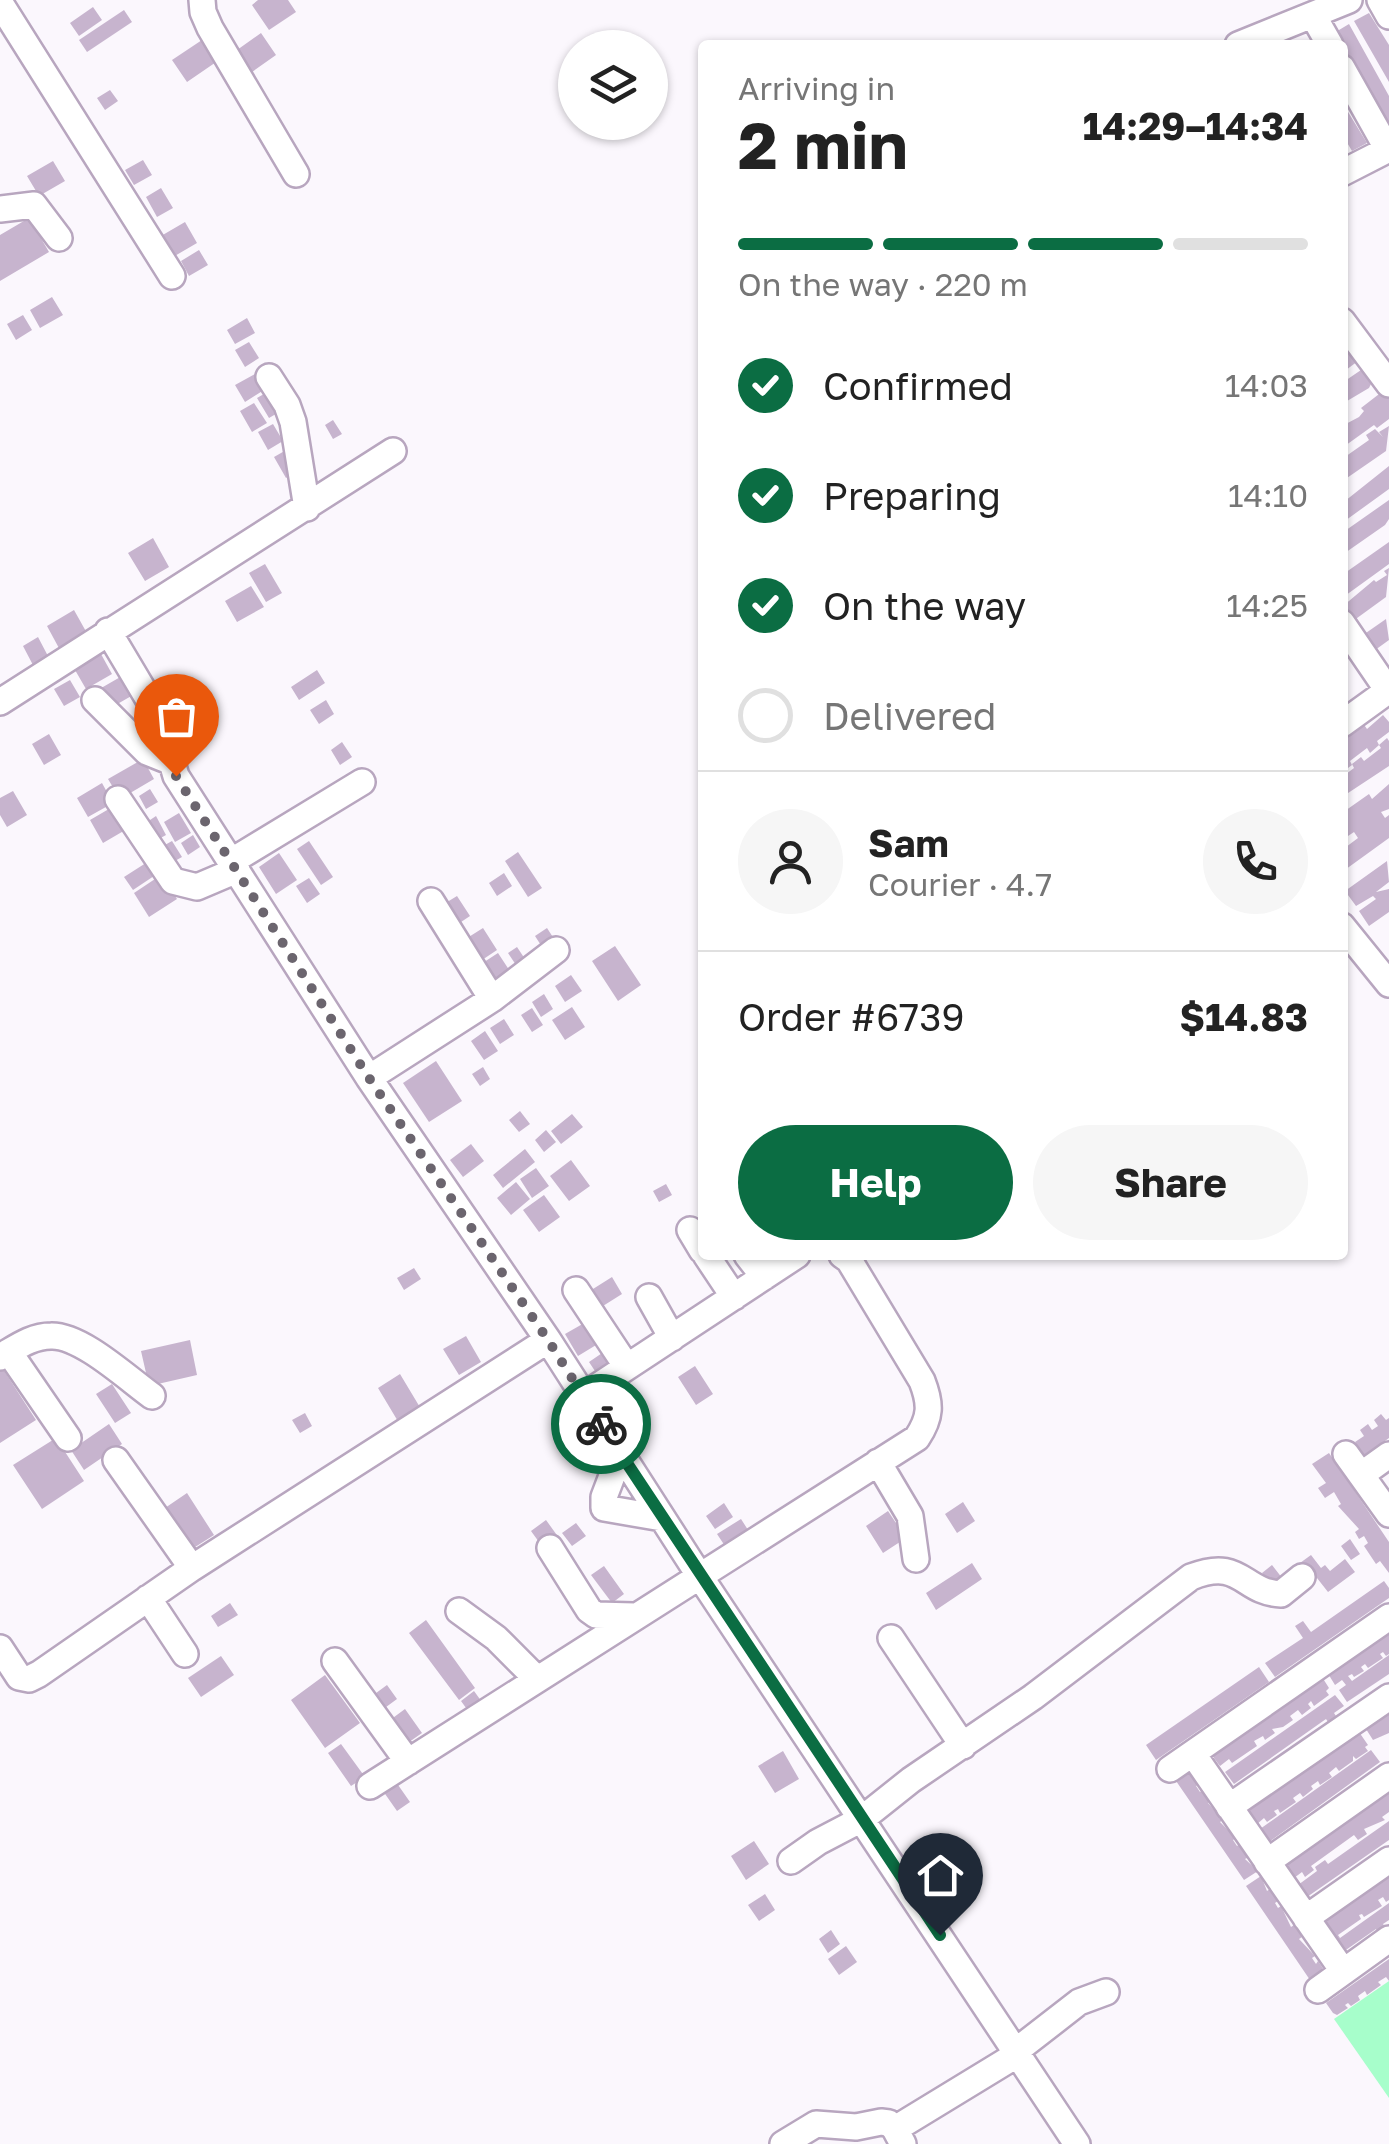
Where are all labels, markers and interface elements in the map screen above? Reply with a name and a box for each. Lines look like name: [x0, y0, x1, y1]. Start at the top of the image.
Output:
map controls: [558, 30, 668, 140]
button: layers: [558, 30, 668, 140]
text: Arriving in: [738, 69, 895, 107]
text: 14:29–14:34: [1083, 103, 1308, 148]
text: 2 min: [738, 105, 908, 183]
text: On the way · 220 m: [738, 265, 1028, 303]
icon: check: [738, 358, 793, 413]
text: Confirmed: [823, 363, 1013, 408]
text: 14:03: [1225, 366, 1308, 404]
icon: check: [738, 468, 793, 523]
text: Preparing: [823, 473, 1001, 518]
text: 14:10: [1228, 476, 1308, 514]
icon: check: [738, 578, 793, 633]
text: On the way: [823, 583, 1026, 628]
text: 14:25: [1226, 586, 1308, 624]
pin: [134, 674, 219, 777]
icon: bag: [149, 689, 204, 744]
text: Delivered: [823, 693, 996, 738]
button: person: [738, 809, 843, 914]
button: phone: [1203, 809, 1308, 914]
text: Sam: [868, 820, 949, 865]
text: Courier · 4.7: [868, 865, 1052, 903]
text: Order #6739: [738, 994, 964, 1039]
text: $14.83: [1180, 994, 1308, 1039]
button: Help: [738, 1125, 1013, 1240]
button: Share: [1033, 1125, 1308, 1240]
courier: [551, 1374, 651, 1474]
icon: bike: [574, 1397, 629, 1452]
pin: [898, 1833, 983, 1936]
icon: home: [913, 1848, 968, 1903]

